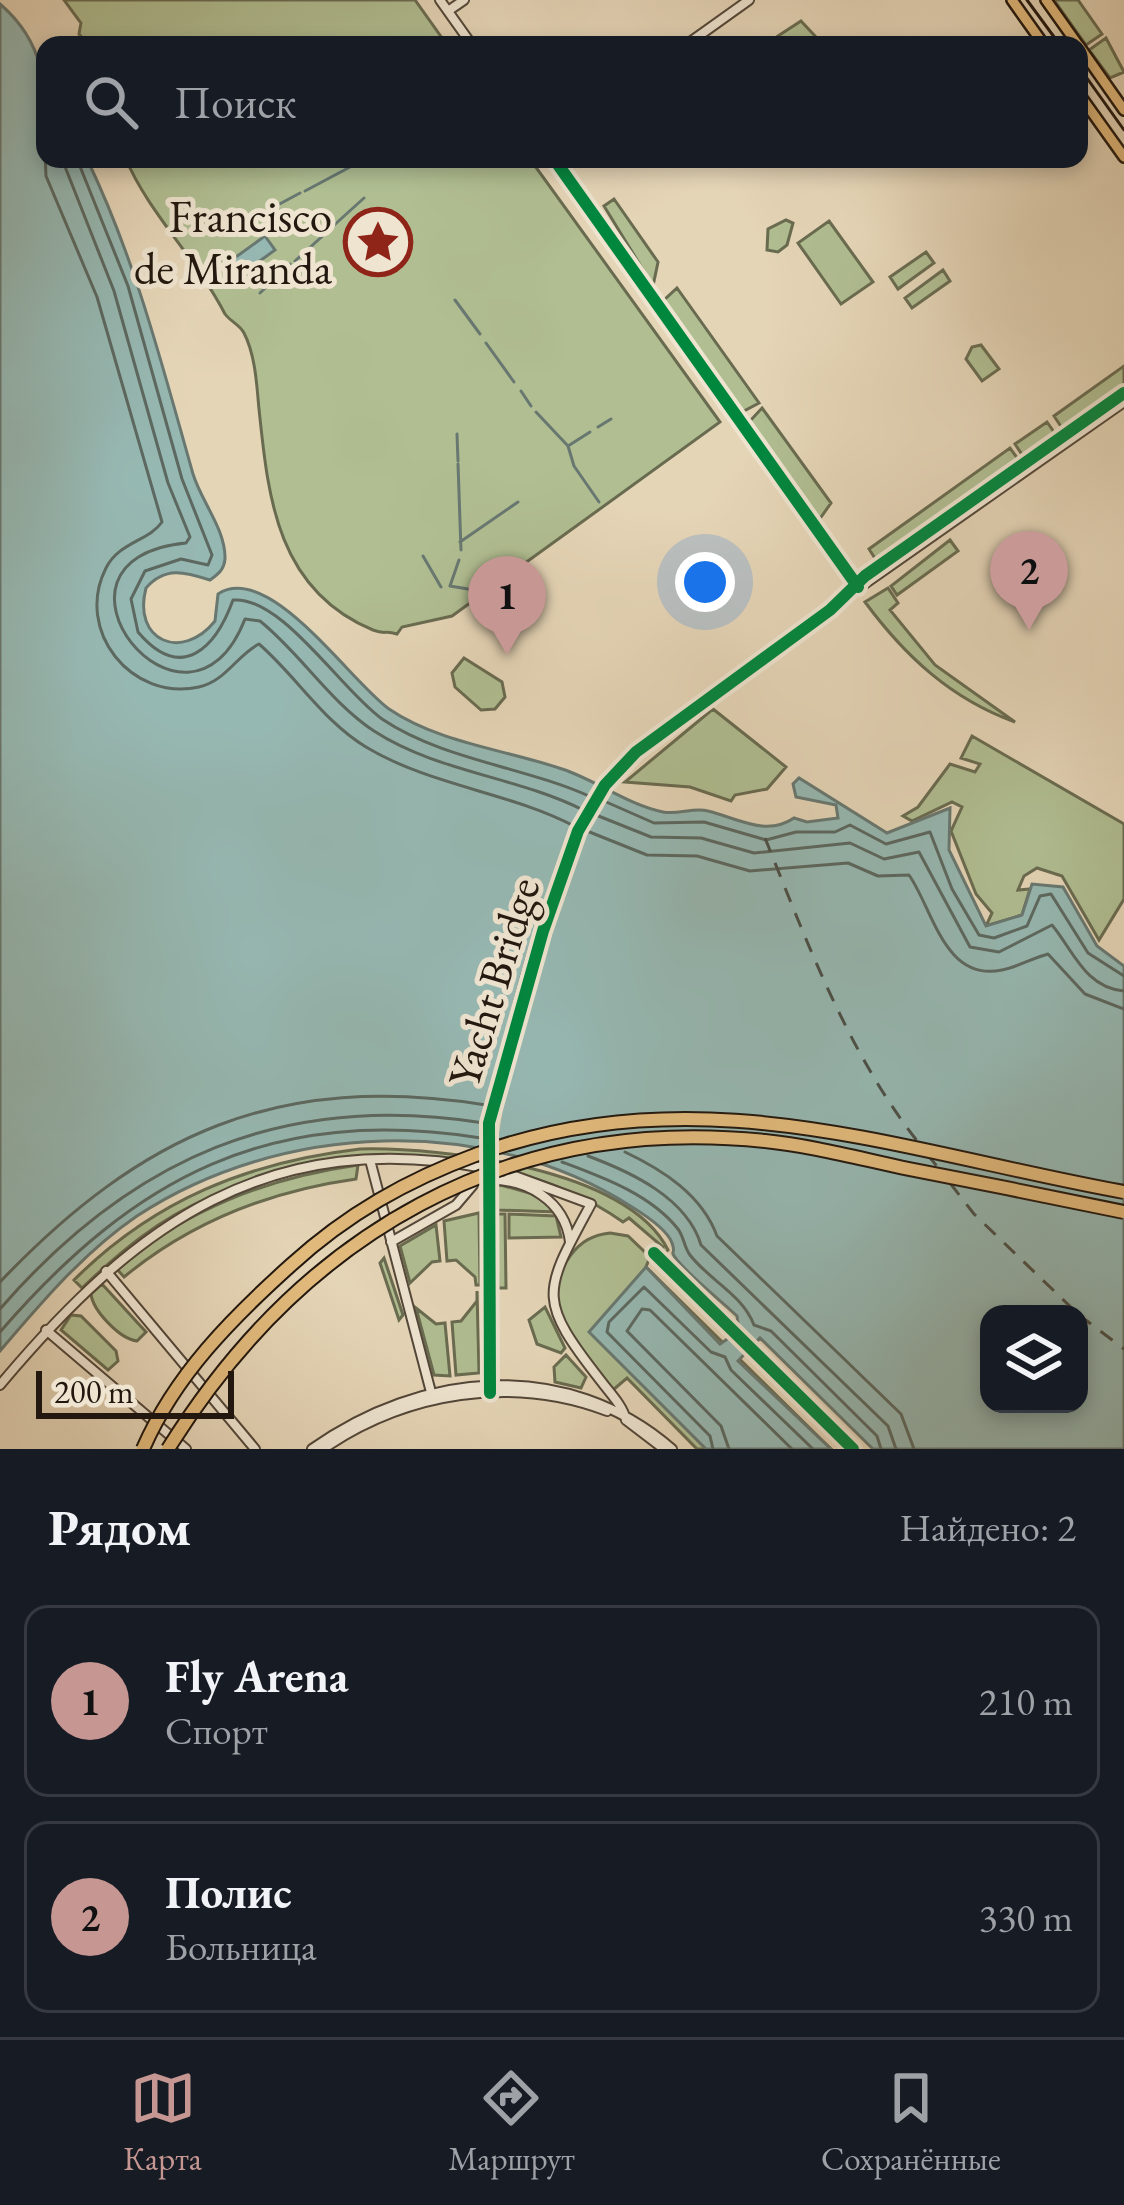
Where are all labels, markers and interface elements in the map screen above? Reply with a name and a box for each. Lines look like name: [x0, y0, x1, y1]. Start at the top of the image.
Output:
search box: [36, 36, 1088, 168]
icon: search: [78, 69, 144, 135]
text: Поиск: [174, 73, 296, 131]
place label: Francisco de Miranda: [134, 187, 332, 297]
place icon: Francisco de Miranda: [343, 207, 413, 277]
pin: 2: [990, 531, 1068, 630]
your location: [675, 552, 735, 612]
pin: 1: [468, 556, 546, 655]
street label: Yacht Bridge: [434, 870, 552, 1094]
map controls: [980, 1305, 1088, 1413]
button: layers: [980, 1305, 1088, 1413]
scale bar: [36, 1365, 234, 1418]
text: 200 m: [54, 1370, 134, 1413]
text: Рядом: [48, 1494, 191, 1560]
text: Найдено: 2: [899, 1502, 1076, 1553]
text: Fly Arena: [165, 1647, 349, 1705]
text: 1: [80, 1676, 100, 1727]
text: 210 m: [979, 1676, 1073, 1727]
text: Спорт: [165, 1705, 268, 1756]
text: Полис: [165, 1863, 292, 1921]
text: 2: [80, 1892, 100, 1943]
text: 330 m: [979, 1892, 1073, 1943]
text: Больница: [165, 1921, 317, 1972]
tab: Карта: [123, 2065, 202, 2180]
tab: Маршрут: [448, 2065, 575, 2180]
tab: Сохранённые: [821, 2065, 1001, 2180]

